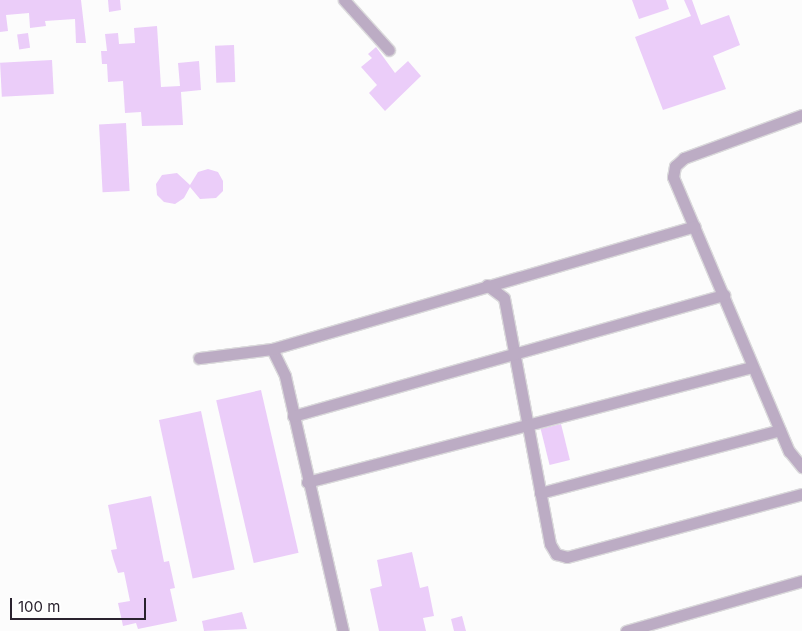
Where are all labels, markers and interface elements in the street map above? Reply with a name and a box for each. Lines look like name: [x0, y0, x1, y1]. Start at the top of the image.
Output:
scale bar: [12, 588, 149, 620]
text: 100 m: [18, 597, 60, 616]

